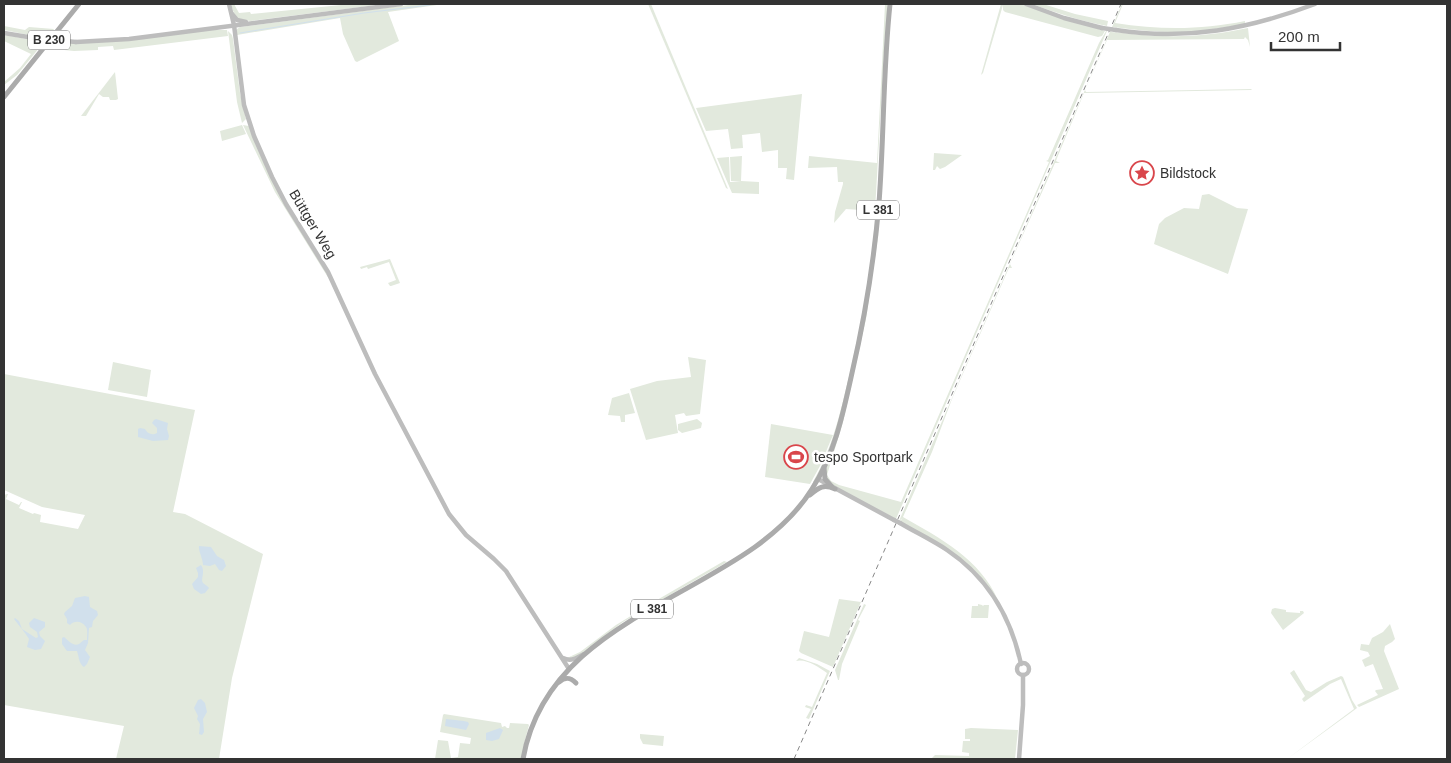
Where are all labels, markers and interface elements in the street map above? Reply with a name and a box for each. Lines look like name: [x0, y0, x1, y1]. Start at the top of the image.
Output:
scale bar: [1271, 20, 1340, 52]
text: 200 m: [1278, 28, 1320, 45]
road number: B 230: [28, 30, 70, 50]
place icon: Bildstock: [1129, 160, 1155, 186]
place label: Bildstock: [1160, 165, 1217, 181]
street label: Büttger Weg: [286, 187, 340, 261]
road number: L 381: [857, 200, 899, 220]
sports icon: tespo Sportpark: [783, 444, 809, 470]
place label: tespo Sportpark: [814, 449, 914, 465]
road number: L 381: [631, 600, 673, 618]

